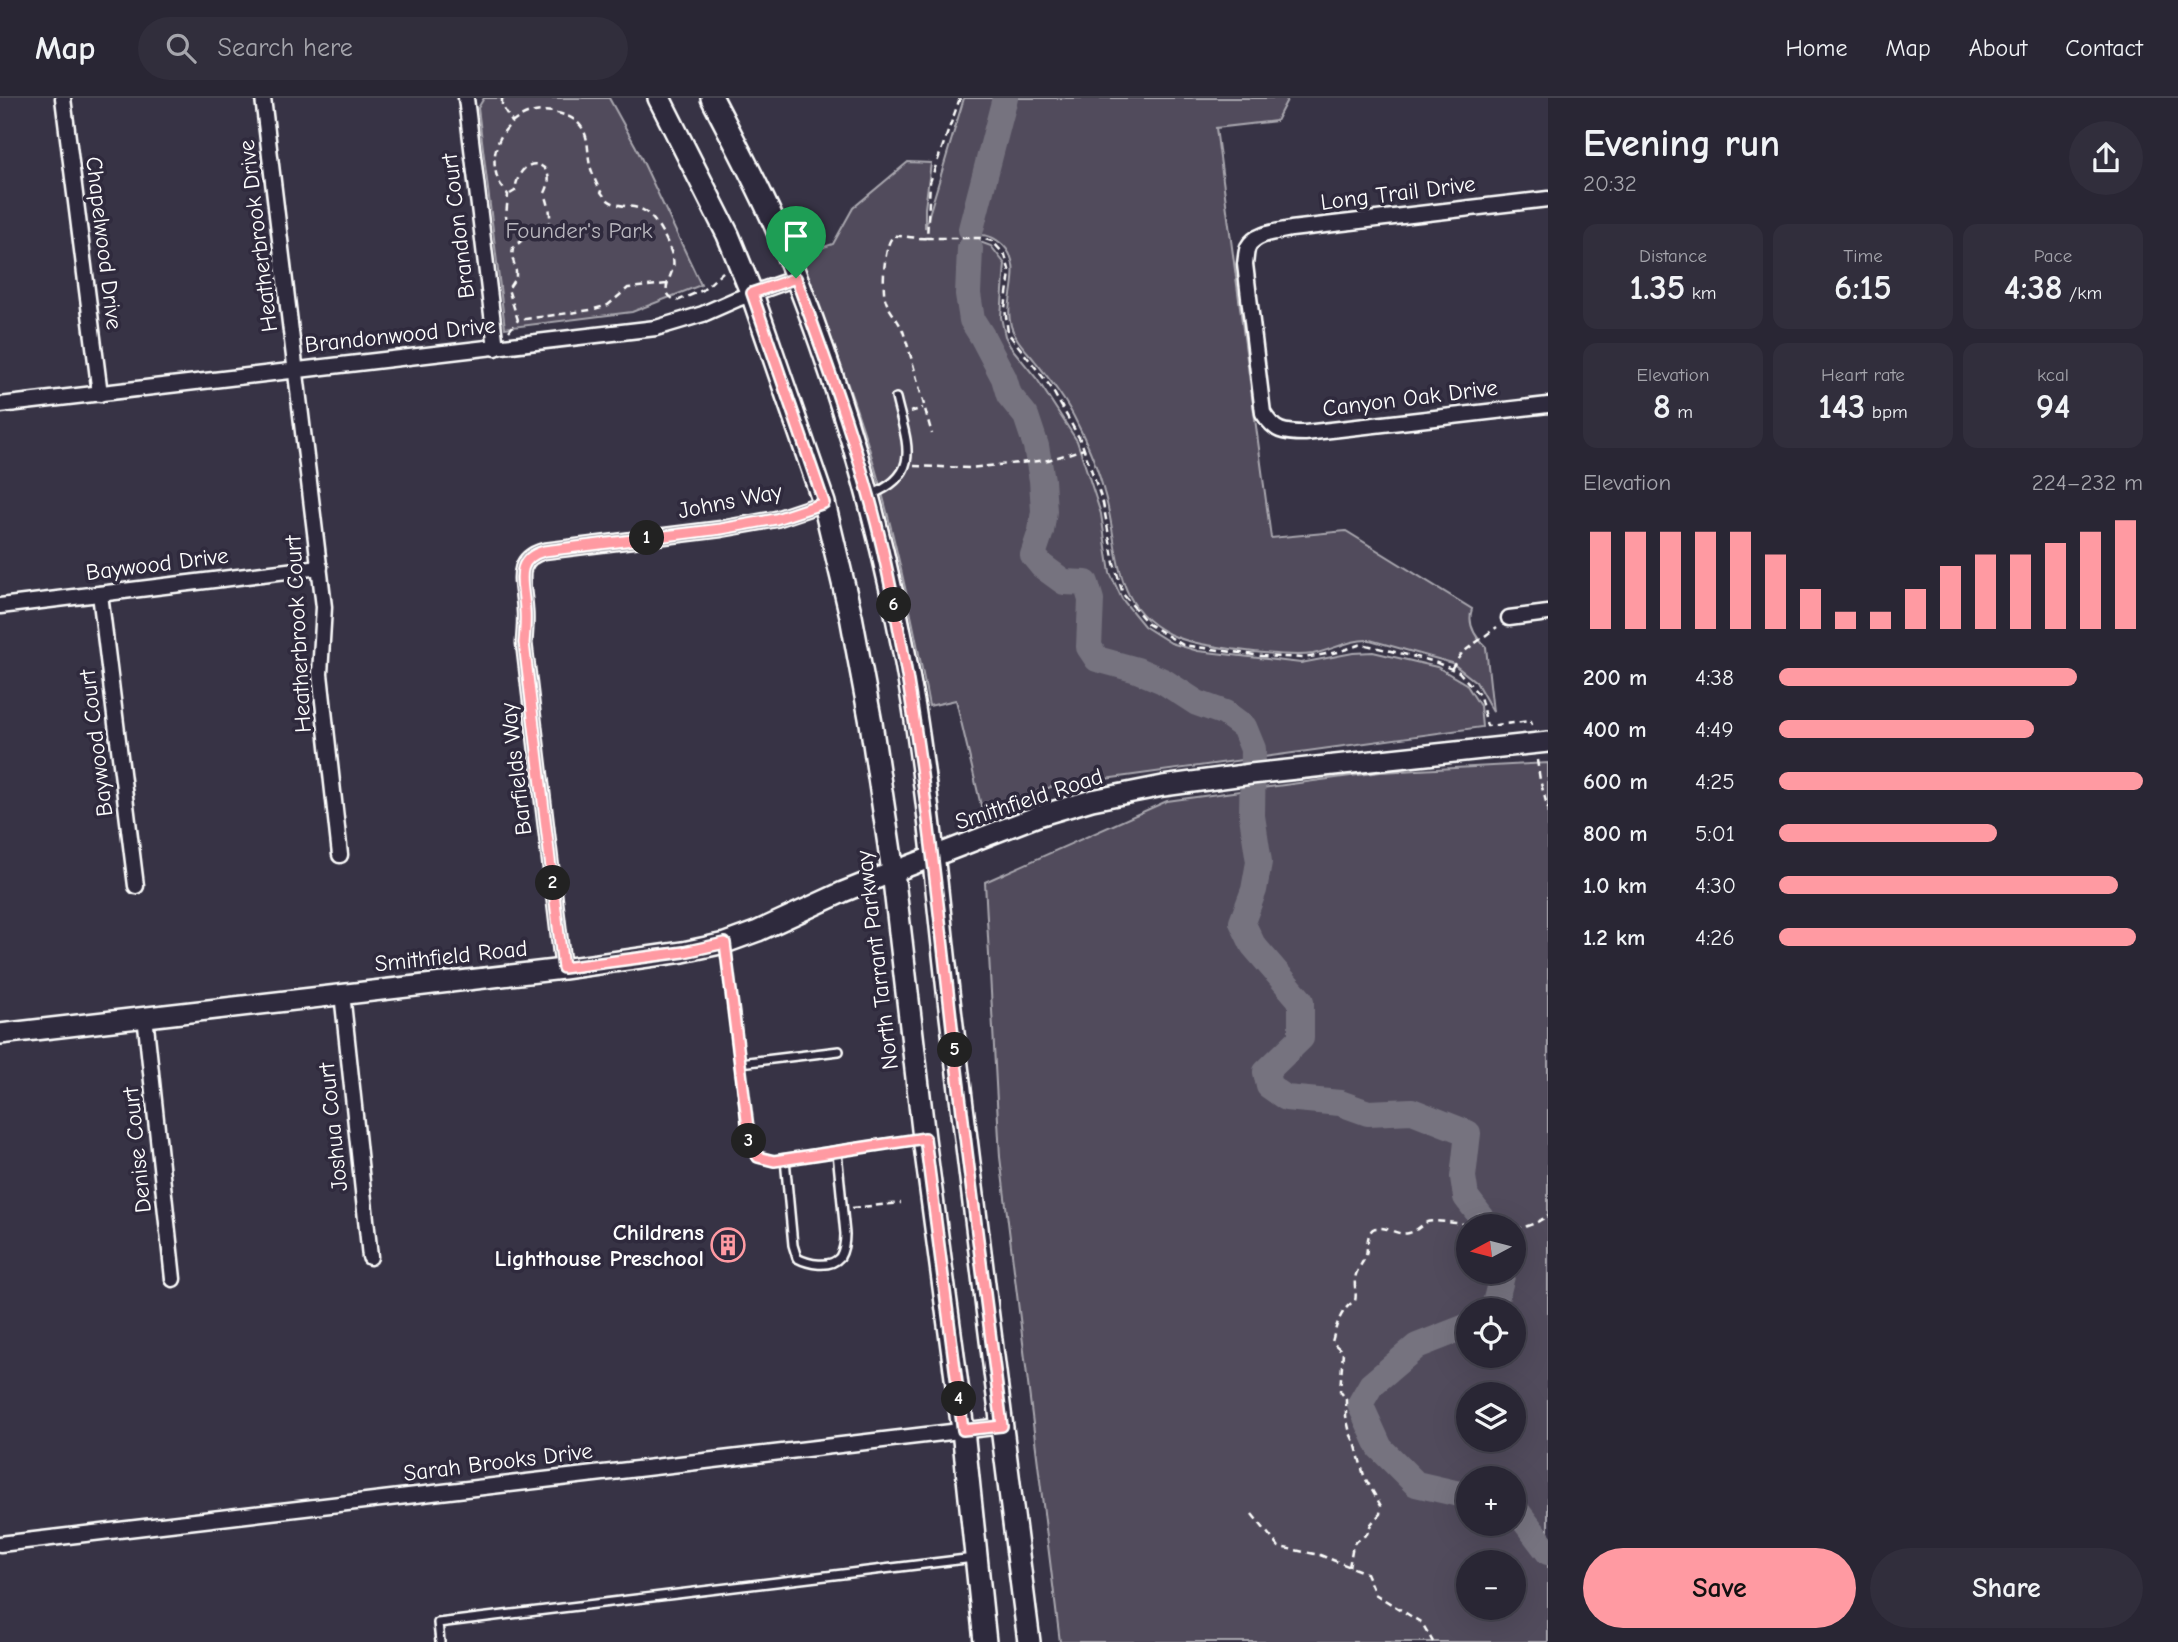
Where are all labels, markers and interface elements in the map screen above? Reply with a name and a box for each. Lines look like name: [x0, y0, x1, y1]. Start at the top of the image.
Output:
search box: [138, 17, 628, 80]
text: Map: [35, 29, 96, 67]
icon: search: [162, 29, 200, 67]
text: Search here: [218, 33, 353, 63]
text: Home: [1786, 34, 1847, 62]
text: Map: [1885, 34, 1931, 62]
text: About: [1969, 34, 2027, 62]
text: Contact: [2065, 34, 2143, 62]
button: share: [2069, 121, 2143, 195]
text: Evening run: [1583, 122, 1780, 166]
street label: Heatherbrook Drive: [233, 138, 283, 334]
street label: Brandon Court: [436, 150, 480, 300]
street label: Chapelwood Drive: [80, 155, 128, 331]
street label: Long Trail Drive: [1319, 170, 1477, 216]
text: 20:32: [1583, 170, 1637, 197]
pin: [766, 206, 826, 278]
park label: Founder's Park: [505, 217, 653, 244]
icon: arrive: [777, 217, 815, 255]
text: Distance: [1639, 245, 1707, 267]
text: Time: [1843, 245, 1883, 267]
text: Pace: [2034, 245, 2072, 267]
text: 1.35: [1629, 267, 1685, 308]
text: 6:15: [1834, 267, 1892, 308]
text: 4:38: [2004, 267, 2063, 308]
text: km: [1685, 282, 1717, 304]
text: /km: [2063, 282, 2102, 304]
street label: Brandonwood Drive: [303, 312, 497, 358]
text: Elevation: [1637, 364, 1709, 386]
text: Heart rate: [1821, 364, 1905, 386]
text: kcal: [2037, 364, 2069, 386]
street label: Canyon Oak Drive: [1321, 374, 1499, 422]
text: 8: [1653, 386, 1671, 427]
text: 143: [1818, 386, 1865, 427]
text: 94: [2036, 386, 2070, 427]
text: m: [1671, 401, 1693, 423]
text: bpm: [1865, 401, 1908, 423]
text: Elevation: [1583, 469, 1671, 496]
text: 224–232 m: [2032, 469, 2143, 496]
street label: Johns Way: [676, 478, 785, 524]
pin: 1: [630, 520, 664, 556]
text: 1: [643, 526, 650, 548]
street label: Heatherbrook Court: [279, 533, 317, 733]
street label: Baywood Drive: [84, 542, 230, 586]
pin: 6: [876, 588, 912, 622]
text: 6: [889, 593, 898, 615]
text: 200 m: [1583, 664, 1647, 691]
text: 4:38: [1695, 664, 1734, 691]
street label: Baywood Court: [73, 667, 118, 818]
street label: Barfields Way: [494, 700, 538, 837]
text: 400 m: [1583, 716, 1647, 743]
text: 4:49: [1695, 716, 1734, 743]
street label: Smithfield Road: [952, 762, 1106, 836]
text: 600 m: [1583, 768, 1648, 795]
text: 4:25: [1695, 768, 1735, 795]
text: 800 m: [1583, 820, 1648, 847]
text: 5:01: [1695, 820, 1735, 847]
street label: North Tarrant Parkway: [850, 848, 904, 1071]
pin: 2: [536, 866, 570, 900]
text: 2: [548, 871, 557, 893]
text: 1.0 km: [1583, 872, 1647, 899]
text: 4:30: [1695, 872, 1736, 899]
text: 1.2 km: [1583, 924, 1645, 951]
text: 4:26: [1695, 924, 1735, 951]
street label: Smithfield Road: [373, 935, 529, 977]
pin: 5: [937, 1032, 972, 1068]
text: 5: [949, 1038, 960, 1060]
street label: Joshua Court: [313, 1060, 353, 1193]
street label: Denise Court: [117, 1084, 157, 1214]
pin: 3: [732, 1124, 766, 1158]
text: 3: [744, 1129, 753, 1151]
north arrow: [1456, 1214, 1526, 1284]
map controls: [1456, 1214, 1526, 1620]
place label: Childrens Lighthouse Preschool: [495, 1219, 704, 1272]
building icon: Childrens Lighthouse Preschool: [709, 1226, 747, 1264]
button: locate: [1456, 1298, 1526, 1368]
pin: 4: [942, 1382, 976, 1416]
button: layers: [1456, 1382, 1526, 1452]
text: 4: [954, 1387, 963, 1409]
street label: Sarah Brooks Drive: [402, 1437, 594, 1487]
button: +: [1456, 1466, 1526, 1536]
button: Save: [1583, 1548, 1856, 1628]
button: Share: [1870, 1548, 2143, 1628]
button: −: [1456, 1550, 1526, 1620]

